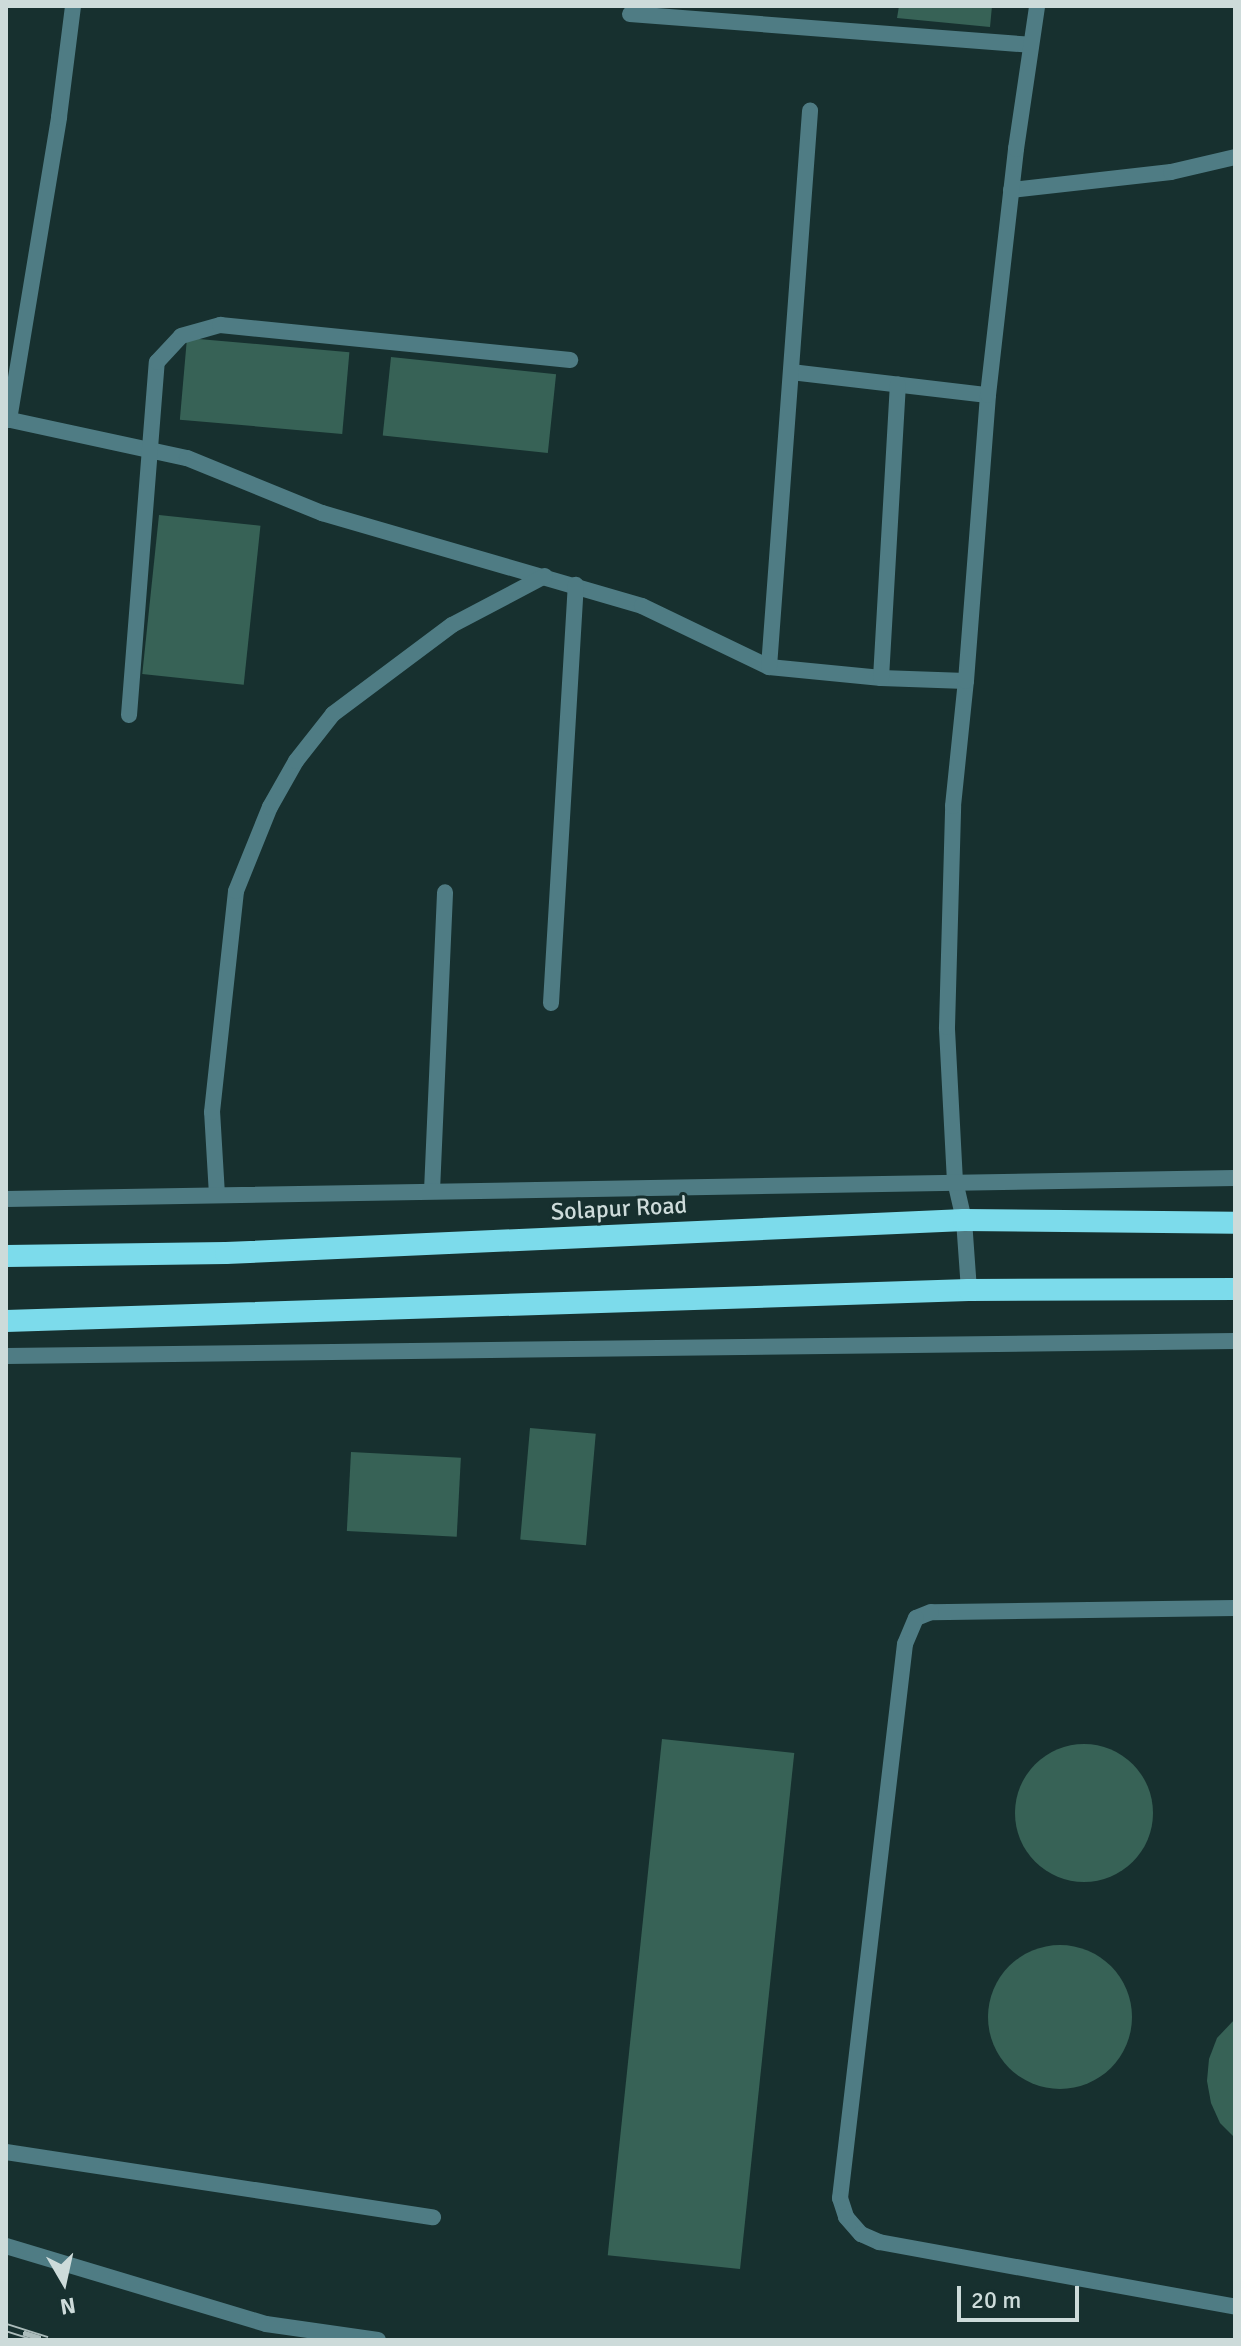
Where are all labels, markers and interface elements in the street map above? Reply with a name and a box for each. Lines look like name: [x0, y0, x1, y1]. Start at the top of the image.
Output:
street label: Solapur Road: [550, 1191, 688, 1227]
north arrow: [24, 2242, 104, 2322]
scale bar: [961, 2270, 1083, 2320]
text: 20 m: [971, 2285, 1021, 2315]
text: N: [58, 2292, 78, 2321]

